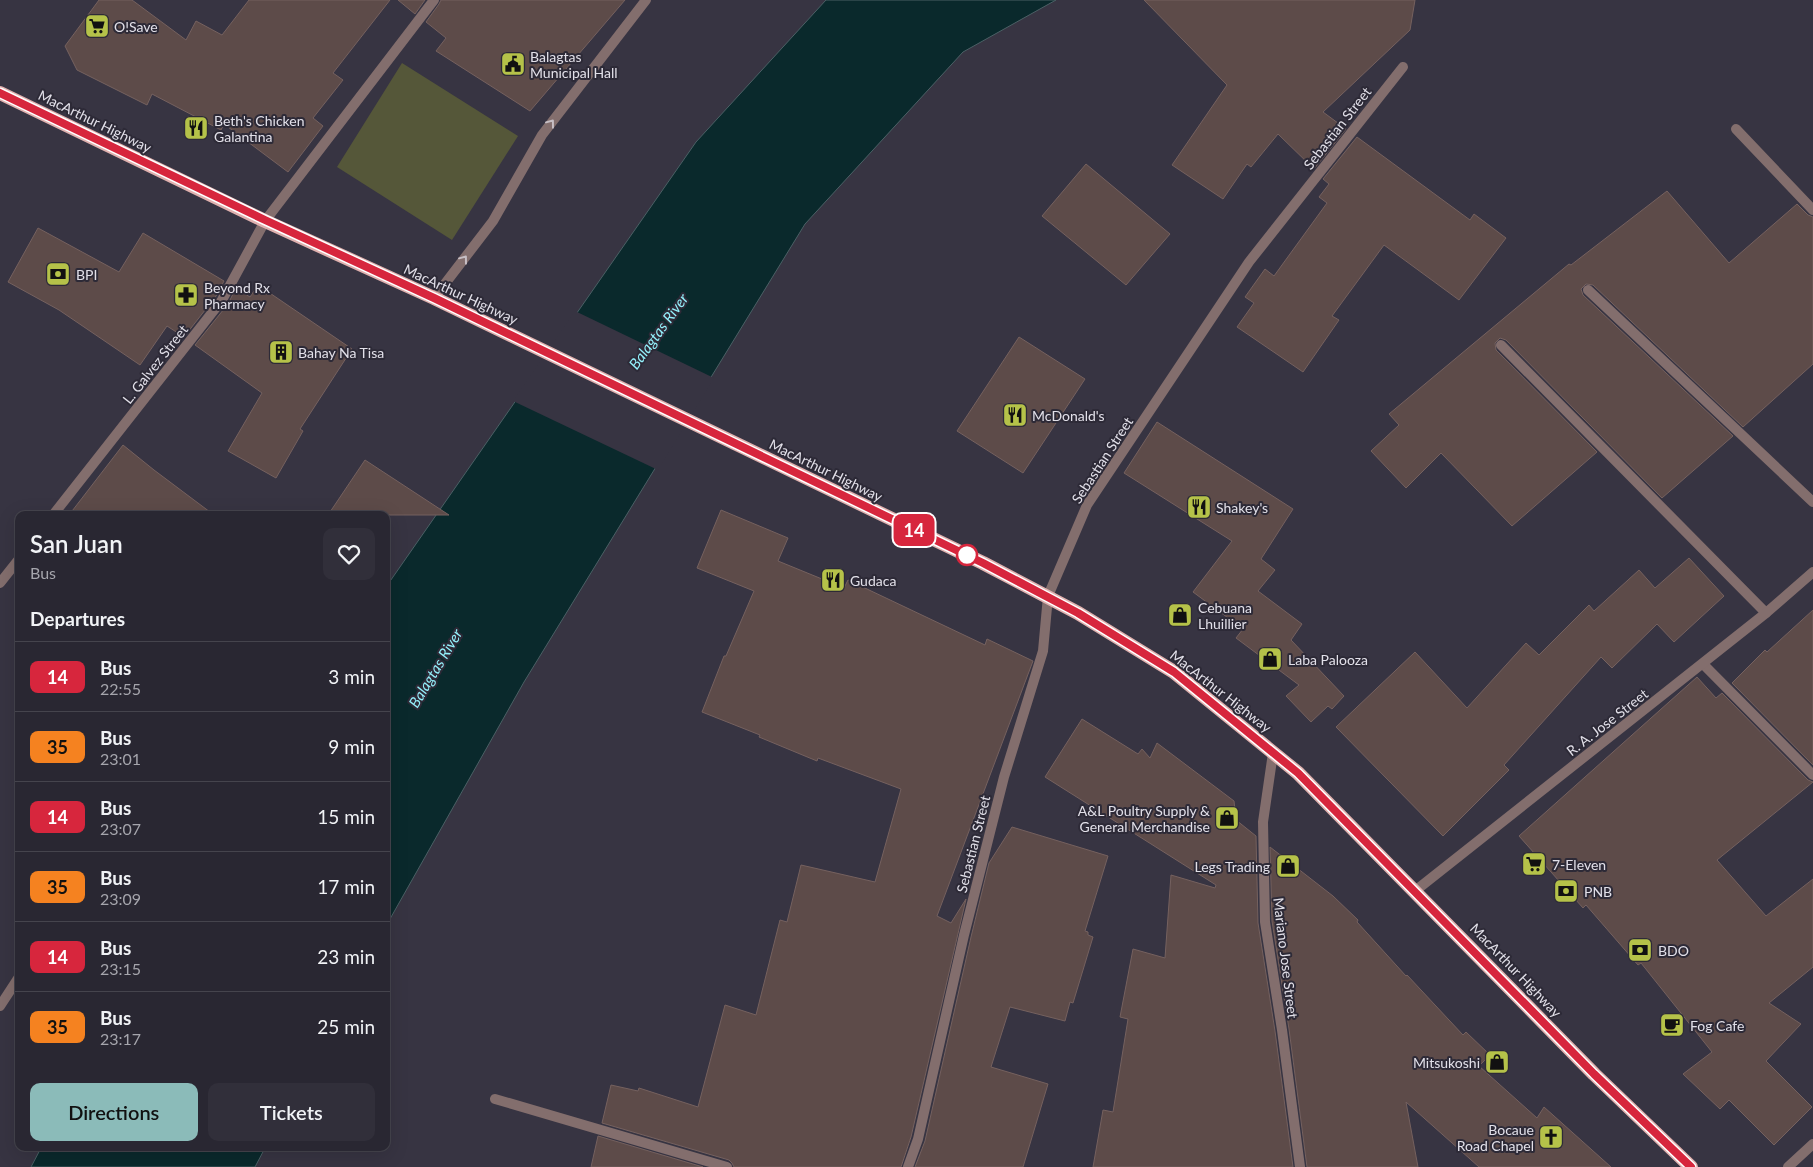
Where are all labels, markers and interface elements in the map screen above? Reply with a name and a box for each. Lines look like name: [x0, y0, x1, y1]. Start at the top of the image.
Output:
supermarket icon: O!Save: [84, 13, 110, 39]
place label: O!Save: [114, 18, 158, 35]
place label: Balagtas Municipal Hall: [530, 48, 618, 81]
public building icon: Balagtas Municipal Hall: [500, 51, 526, 77]
street label: Sebastian Street: [1300, 84, 1374, 172]
street label: MacArthur Highway: [36, 86, 155, 156]
place label: Beth's Chicken Galantina: [214, 112, 305, 145]
restaurant icon: Beth's Chicken Galantina: [183, 115, 209, 141]
one-way arrow: [546, 120, 554, 129]
one-way arrow: [458, 256, 466, 265]
street label: MacArthur Highway: [401, 260, 521, 328]
bank icon: BPI: [45, 261, 71, 287]
place label: BPI: [76, 266, 97, 283]
place label: Beyond Rx Pharmacy: [204, 279, 270, 312]
pharmacy icon: Beyond Rx Pharmacy: [173, 282, 199, 308]
water label: Balagtas River: [625, 289, 692, 372]
street label: L. Galvez Street: [119, 321, 191, 407]
building icon: Bahay Na Tisa: [268, 339, 294, 365]
place label: Bahay Na Tisa: [298, 344, 384, 361]
restaurant icon: McDonald's: [1002, 402, 1028, 428]
place label: McDonald's: [1032, 407, 1105, 424]
street label: Sebastian Street: [1068, 414, 1136, 506]
street label: MacArthur Highway: [767, 435, 886, 505]
restaurant icon: Shakey's: [1186, 494, 1212, 520]
place label: Shakey's: [1216, 499, 1268, 516]
line badge: 14: [892, 514, 936, 546]
text: 14: [904, 519, 924, 541]
button: heart: [323, 528, 375, 580]
text: San Juan: [30, 529, 123, 558]
unlabelled marker: [956, 544, 978, 566]
text: Bus: [30, 563, 56, 582]
restaurant icon: Gudaca: [820, 567, 846, 593]
place label: Gudaca: [850, 572, 896, 589]
place label: Cebuana Lhuillier: [1198, 599, 1252, 632]
shop icon: Cebuana Lhuillier: [1167, 602, 1193, 628]
text: Departures: [30, 607, 125, 630]
water label: Balagtas River: [404, 625, 466, 711]
street label: MacArthur Highway: [1167, 646, 1276, 736]
shop icon: Laba Palooza: [1257, 646, 1283, 672]
place label: Laba Palooza: [1288, 651, 1368, 668]
text: Bus: [100, 656, 131, 679]
text: 3 min: [328, 665, 375, 688]
text: 14: [47, 666, 68, 688]
text: 22:55: [100, 679, 141, 698]
street label: R. A. Jose Street: [1563, 685, 1651, 759]
text: Bus: [100, 726, 131, 749]
text: 9 min: [328, 735, 375, 758]
text: 35: [47, 736, 68, 758]
text: 23:01: [100, 749, 141, 768]
street label: Sebastian Street: [953, 794, 993, 894]
text: Bus: [100, 796, 131, 819]
place label: A&L Poultry Supply & General Merchandise: [1078, 802, 1210, 835]
text: 15 min: [317, 805, 375, 828]
shop icon: A&L Poultry Supply & General Merchandise: [1214, 805, 1240, 831]
text: 14: [47, 806, 68, 828]
text: 23:07: [100, 819, 141, 838]
supermarket icon: 7-Eleven: [1521, 851, 1547, 877]
shop icon: Legs Trading: [1275, 853, 1301, 879]
place label: 7-Eleven: [1552, 856, 1606, 873]
place label: Legs Trading: [1194, 858, 1270, 875]
text: Bus: [100, 866, 131, 889]
text: 17 min: [317, 875, 375, 898]
text: 35: [47, 876, 68, 898]
bank icon: PNB: [1553, 878, 1579, 904]
place label: PNB: [1584, 883, 1612, 900]
text: 23:09: [100, 889, 141, 908]
street label: Mariano Jose Street: [1270, 897, 1302, 1019]
street label: MacArthur Highway: [1467, 920, 1566, 1021]
text: Bus: [100, 936, 131, 959]
bank icon: BDO: [1627, 937, 1653, 963]
place label: BDO: [1658, 942, 1689, 959]
text: 23 min: [317, 945, 375, 968]
text: 14: [47, 946, 68, 968]
text: 23:15: [100, 959, 141, 978]
text: Bus: [100, 1006, 131, 1029]
cafe icon: Fog Cafe: [1659, 1012, 1685, 1038]
text: 25 min: [317, 1015, 375, 1038]
text: 35: [47, 1016, 68, 1038]
place label: Fog Cafe: [1690, 1017, 1744, 1034]
text: 23:17: [100, 1029, 141, 1048]
shop icon: Mitsukoshi: [1484, 1049, 1510, 1075]
place label: Mitsukoshi: [1413, 1054, 1480, 1071]
button: Directions: [30, 1083, 198, 1141]
button: Tickets: [208, 1083, 375, 1141]
place label: Bocaue Road Chapel: [1457, 1121, 1534, 1154]
church icon: Bocaue Road Chapel: [1538, 1124, 1564, 1150]

